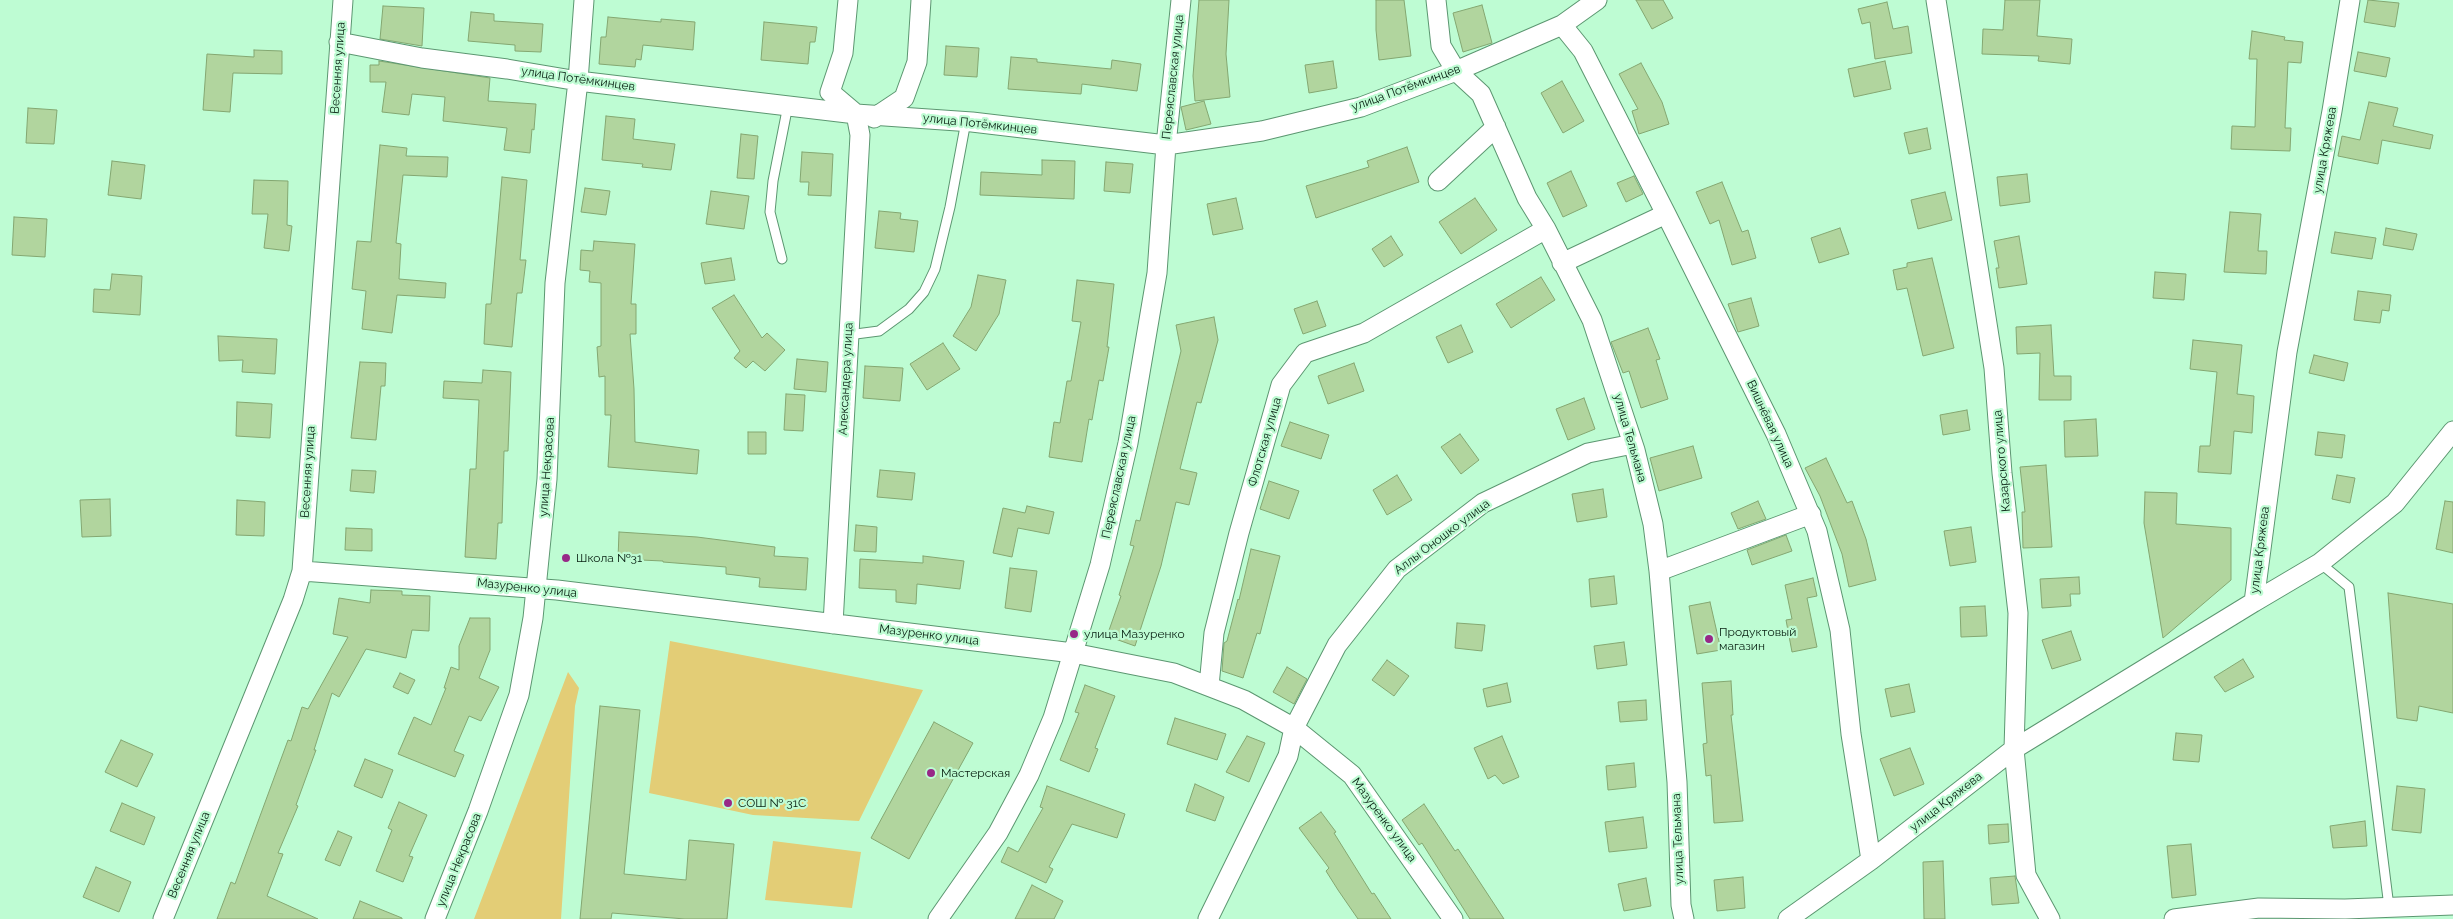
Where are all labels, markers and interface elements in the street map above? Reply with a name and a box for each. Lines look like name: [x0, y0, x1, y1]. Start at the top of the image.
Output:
street label: Переяславская улица: [1159, 14, 1187, 140]
street label: Весенняя улица: [328, 22, 348, 114]
street label: улица Потёмкинцев: [1350, 62, 1462, 114]
street label: улица Потёмкинцев: [520, 64, 636, 94]
street label: улица Кряжева: [2310, 106, 2340, 194]
street label: улица Потёмкинцев: [922, 111, 1038, 137]
street label: Александера улица: [836, 322, 856, 436]
street label: Вишнёвая улица: [1743, 378, 1797, 470]
street label: улица Тельмана: [1611, 392, 1649, 484]
street label: Флотская улица: [1245, 396, 1285, 488]
street label: Казарского улица: [1990, 409, 2014, 513]
street label: Переяславская улица: [1099, 414, 1139, 540]
street label: улица Некрасова: [536, 417, 558, 517]
street label: Весенняя улица: [298, 426, 318, 518]
street label: Аллы Оношко улица: [1391, 496, 1493, 578]
street label: улица Кряжева: [2248, 506, 2272, 594]
place label: Школа №31: [576, 551, 642, 565]
marker: Школа №31: [560, 552, 572, 564]
street label: Мазуренко улица: [476, 576, 578, 600]
street label: Мазуренко улица: [878, 622, 980, 648]
place label: Продуктовый магазин: [1719, 625, 1796, 653]
place label: улица Мазуренко: [1084, 627, 1185, 641]
marker: улица Мазуренко: [1068, 628, 1080, 640]
marker: Продуктовый магазин: [1703, 633, 1715, 645]
place label: Мастерская: [941, 766, 1010, 780]
marker: Мастерская: [925, 767, 937, 779]
street label: улица Кряжева: [1907, 769, 1985, 835]
street label: Мазуренко улица: [1349, 775, 1419, 865]
street label: улица Тельмана: [1669, 793, 1687, 885]
place label: СОШ № 31С: [738, 796, 806, 810]
marker: СОШ № 31С: [722, 797, 734, 809]
street label: Весенняя улица: [165, 810, 213, 900]
street label: улица Некрасова: [434, 811, 484, 909]

